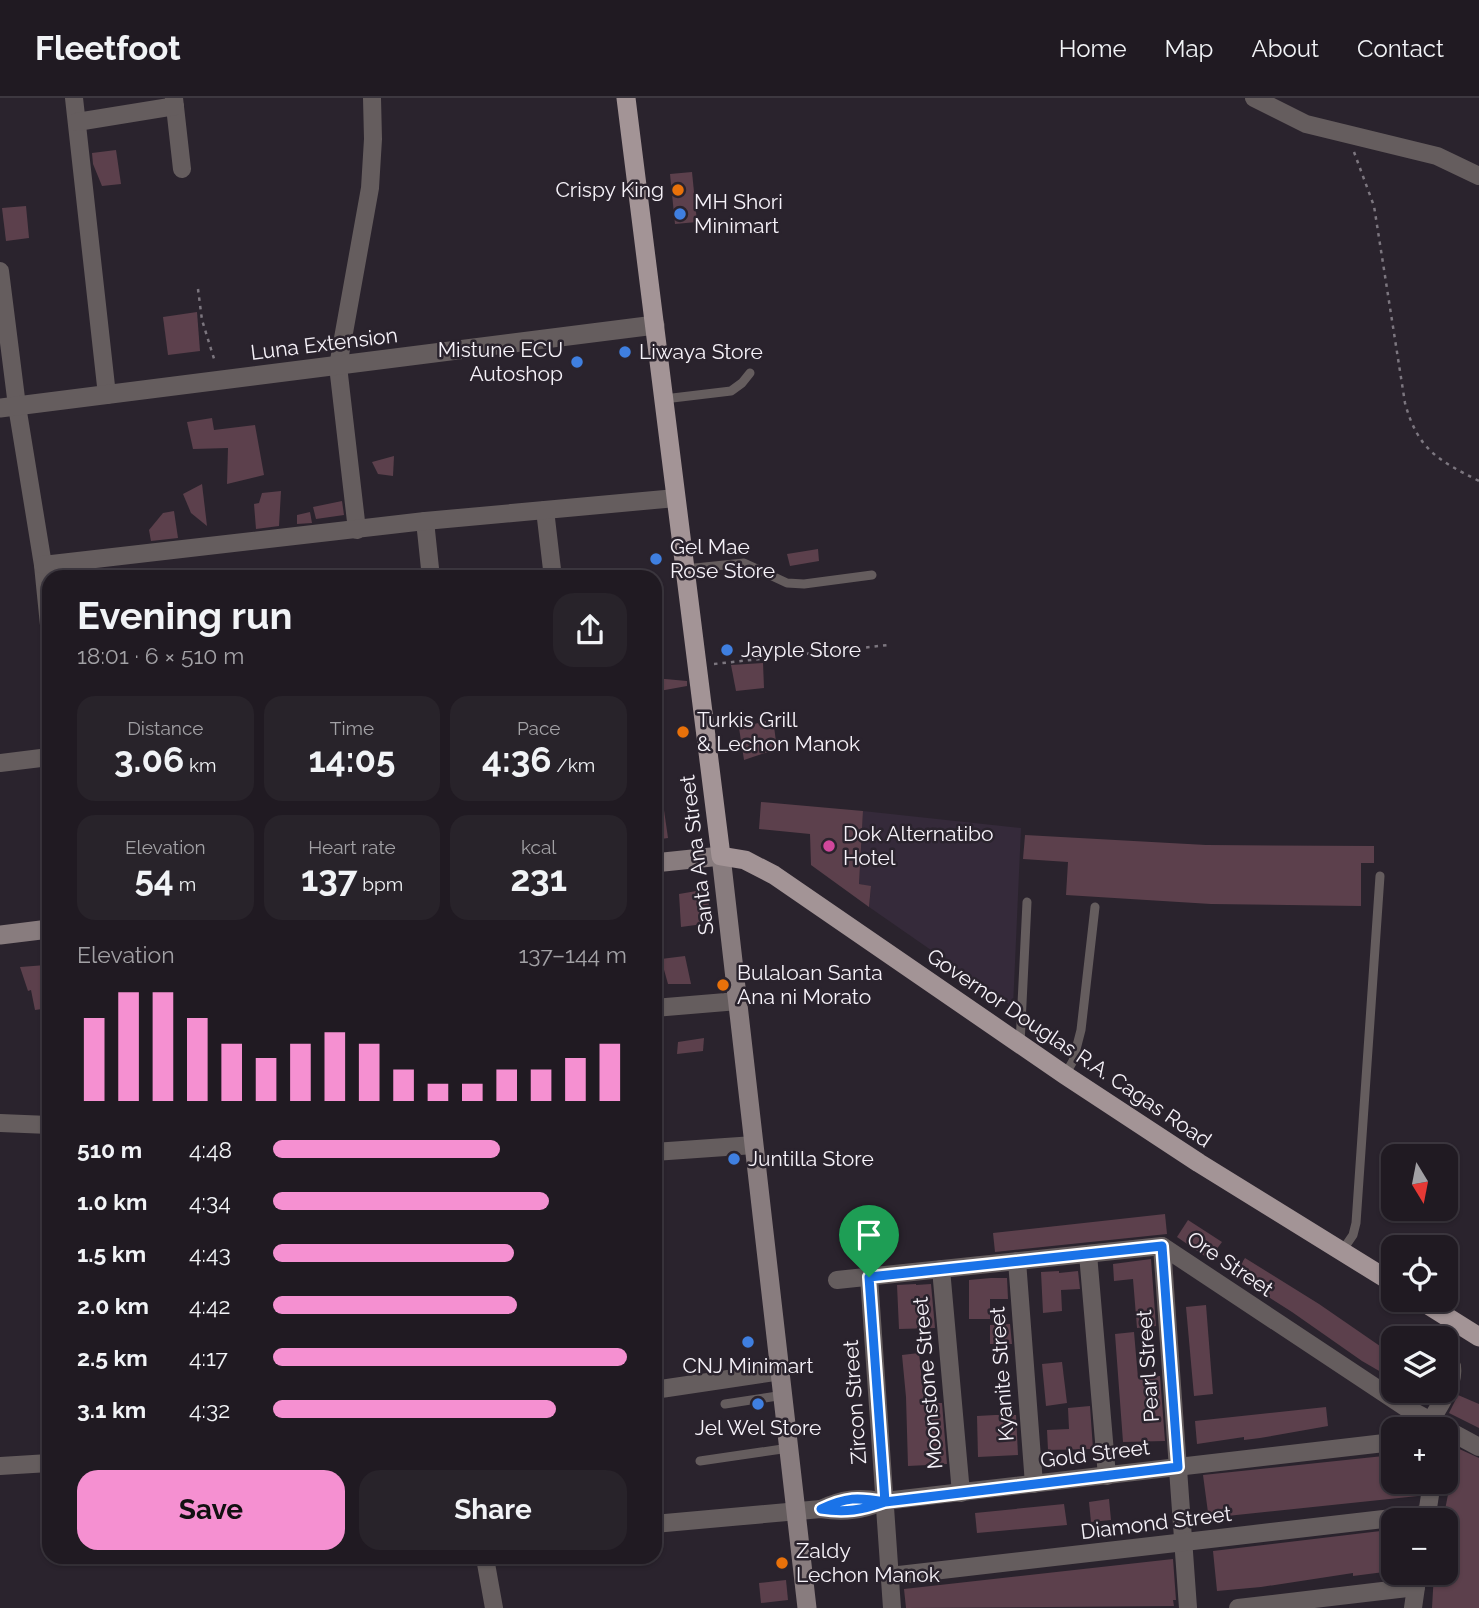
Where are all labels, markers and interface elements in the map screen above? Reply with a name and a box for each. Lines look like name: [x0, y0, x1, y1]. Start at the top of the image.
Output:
text: Fleetfoot: [35, 29, 181, 68]
text: Home: [1059, 34, 1127, 63]
text: Map: [1165, 34, 1213, 63]
text: About: [1251, 34, 1319, 63]
text: Contact: [1357, 34, 1444, 63]
place label: Crispy King: [555, 177, 664, 202]
marker: Crispy King: [670, 182, 686, 198]
place label: MH Shori Minimart: [694, 189, 783, 238]
marker: MH Shori Minimart: [672, 206, 688, 222]
street label: Luna Extension: [249, 322, 399, 365]
place label: Mistune ECU Autoshop: [438, 337, 563, 386]
place label: Liwaya Store: [639, 339, 763, 364]
marker: Liwaya Store: [617, 344, 633, 360]
marker: Mistune ECU Autoshop: [569, 354, 585, 370]
place label: Gel Mae Rose Store: [670, 534, 775, 583]
marker: Gel Mae Rose Store: [648, 551, 664, 567]
text: Evening run: [77, 593, 292, 638]
button: share: [553, 593, 627, 667]
place label: Jayple Store: [741, 637, 861, 662]
text: 18:01 · 6 × 510 m: [77, 642, 244, 669]
marker: Jayple Store: [719, 642, 735, 658]
place label: Turkis Grill & Lechon Manok: [697, 707, 860, 756]
text: Distance: [127, 717, 203, 739]
text: Time: [330, 717, 374, 739]
text: Pace: [517, 717, 560, 739]
marker: Turkis Grill & Lechon Manok: [675, 724, 691, 740]
text: 3.06: [114, 739, 184, 780]
text: 14:05: [309, 739, 395, 780]
text: 4:36: [482, 739, 551, 780]
text: km: [184, 754, 217, 776]
text: /km: [551, 754, 595, 776]
street label: Santa Ana Street: [674, 774, 719, 936]
place label: Dok Alternatibo Hotel: [843, 821, 993, 870]
text: Elevation: [125, 836, 206, 858]
text: Heart rate: [308, 836, 396, 858]
text: kcal: [521, 836, 556, 858]
marker: Dok Alternatibo Hotel: [821, 838, 837, 854]
text: 54: [134, 858, 174, 899]
text: 137: [301, 858, 357, 899]
text: 231: [510, 858, 567, 899]
text: m: [174, 873, 196, 895]
text: bpm: [357, 873, 403, 895]
text: Elevation: [77, 941, 175, 968]
text: 137–144 m: [518, 941, 627, 968]
street label: Governor Douglas R.A. Cagas Road: [922, 943, 1216, 1152]
place label: Bulaloan Santa Ana ni Morato: [737, 960, 883, 1009]
marker: Bulaloan Santa Ana ni Morato: [715, 977, 731, 993]
text: 510 m: [77, 1136, 142, 1163]
text: 4:48: [189, 1136, 232, 1163]
north arrow: [1381, 1144, 1458, 1222]
map controls: [1381, 1144, 1458, 1585]
place label: Juntilla Store: [748, 1146, 874, 1171]
marker: Juntilla Store: [726, 1151, 742, 1167]
text: 1.0 km: [77, 1188, 147, 1215]
text: 4:34: [189, 1188, 231, 1215]
pin: [839, 1205, 899, 1277]
icon: arrive: [850, 1216, 888, 1254]
street label: Ore Street: [1182, 1226, 1278, 1302]
button: locate: [1381, 1235, 1458, 1312]
text: 1.5 km: [77, 1240, 146, 1267]
text: 4:43: [189, 1240, 231, 1267]
text: 2.0 km: [77, 1292, 149, 1319]
text: 4:42: [189, 1292, 230, 1319]
street label: Moonstone Street: [908, 1296, 947, 1470]
street label: Kyanite Street: [984, 1306, 1019, 1442]
street label: Pearl Street: [1131, 1309, 1164, 1423]
button: layers: [1381, 1326, 1458, 1403]
marker: CNJ Minimart: [740, 1334, 756, 1350]
street label: Zircon Street: [838, 1339, 871, 1465]
text: 2.5 km: [77, 1344, 148, 1371]
text: 4:17: [189, 1344, 228, 1371]
place label: CNJ Minimart: [682, 1353, 814, 1378]
text: 3.1 km: [77, 1396, 146, 1423]
text: 4:32: [189, 1396, 230, 1423]
marker: Jel Wel Store: [750, 1396, 766, 1412]
place label: Jel Wel Store: [695, 1415, 821, 1440]
button: +: [1381, 1417, 1458, 1494]
street label: Gold Street: [1039, 1434, 1151, 1473]
button: Save: [77, 1470, 345, 1550]
button: Share: [359, 1470, 627, 1550]
street label: Diamond Street: [1079, 1501, 1233, 1544]
button: −: [1381, 1508, 1458, 1585]
place label: Zaldy Lechon Manok: [796, 1538, 940, 1587]
marker: Zaldy Lechon Manok: [774, 1555, 790, 1571]

